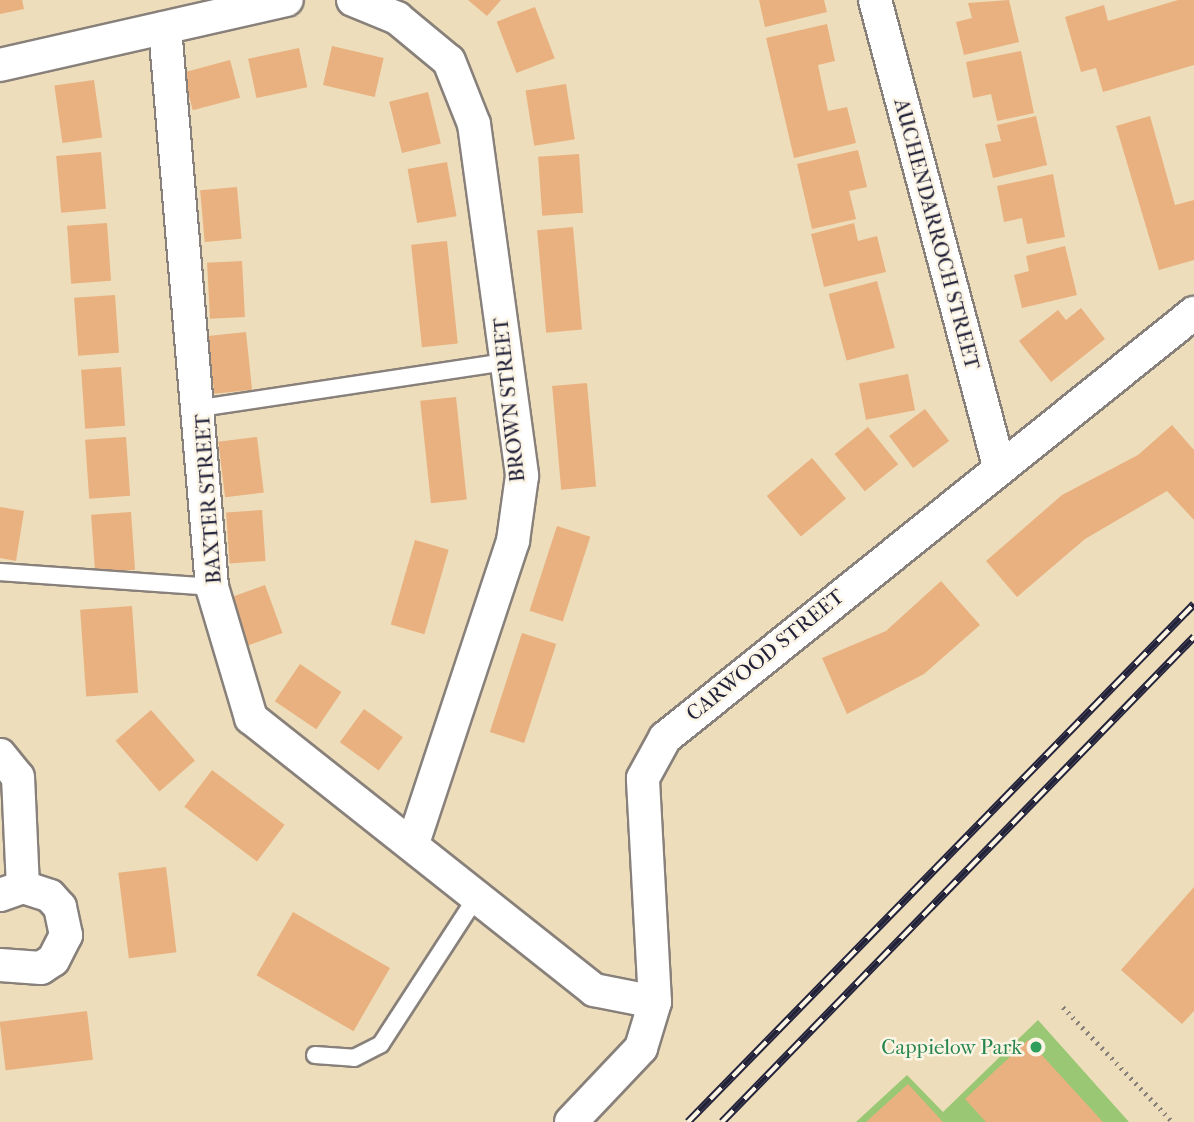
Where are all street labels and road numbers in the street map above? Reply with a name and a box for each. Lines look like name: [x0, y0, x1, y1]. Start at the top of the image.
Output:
street label: AUCHENDARROCH STREET: [889, 96, 985, 372]
street label: BROWN STREET: [488, 316, 530, 484]
street label: BAXTER STREET: [189, 413, 227, 585]
street label: CARWOOD STREET: [681, 584, 849, 726]

